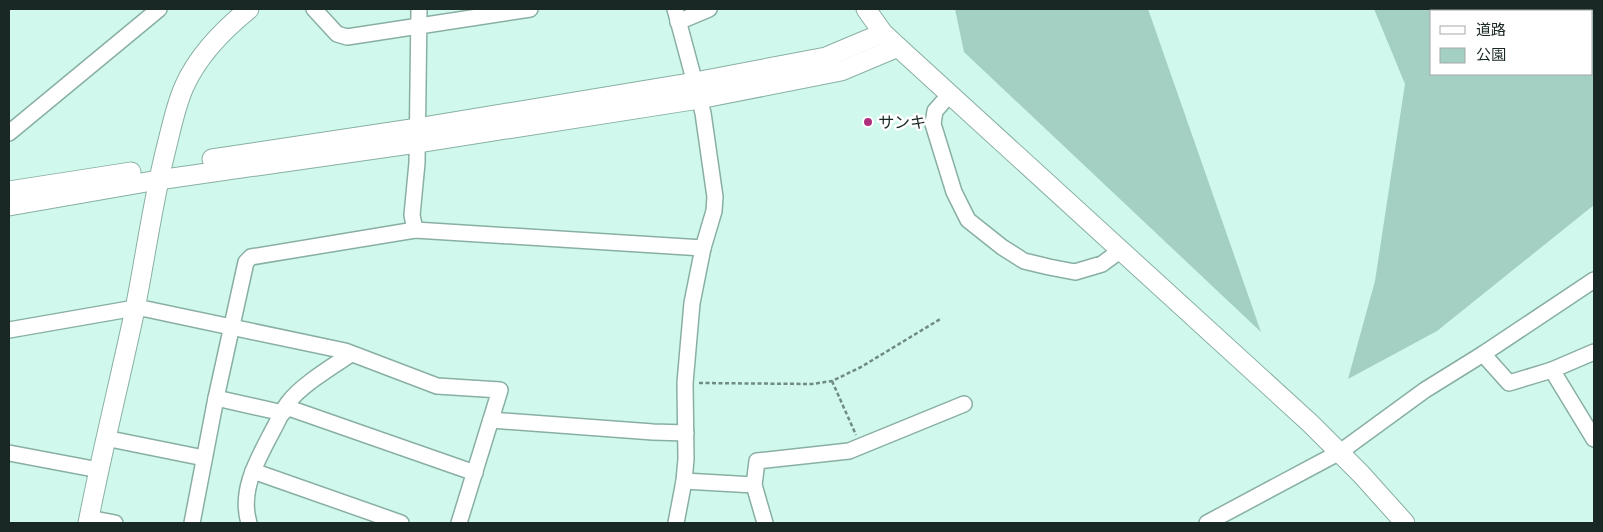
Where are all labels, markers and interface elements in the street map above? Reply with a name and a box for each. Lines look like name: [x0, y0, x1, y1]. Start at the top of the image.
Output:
legend: [1430, 10, 1593, 75]
text: 道路: [1476, 20, 1506, 39]
text: 公園: [1476, 45, 1506, 64]
place label: サンキ: [878, 112, 926, 132]
marker: サンキ: [862, 116, 874, 128]

